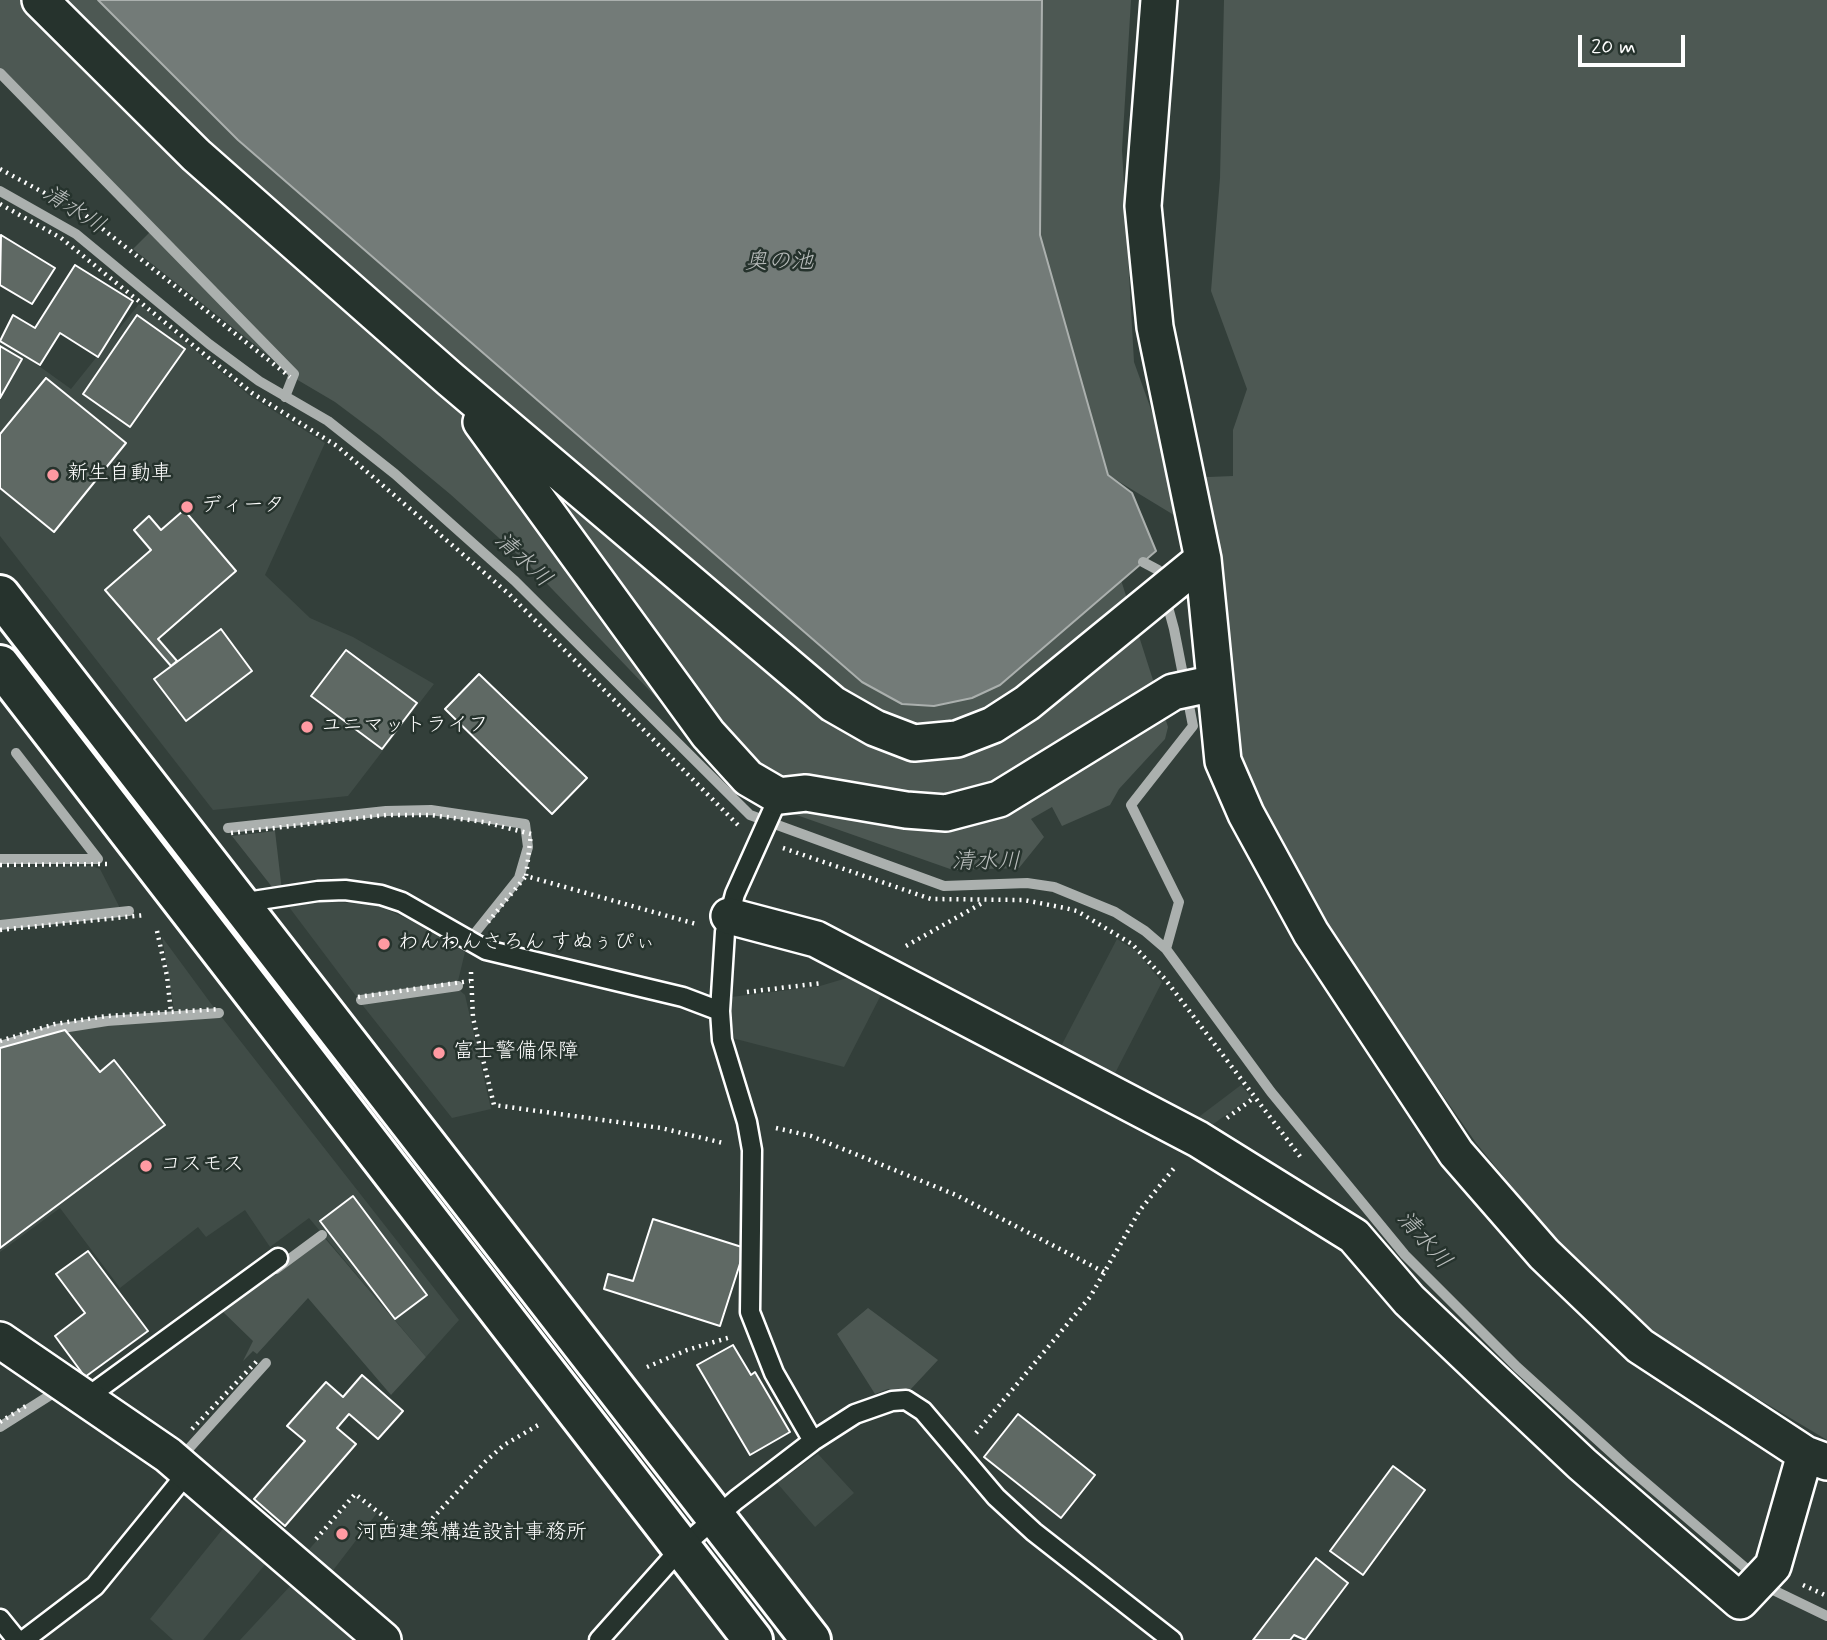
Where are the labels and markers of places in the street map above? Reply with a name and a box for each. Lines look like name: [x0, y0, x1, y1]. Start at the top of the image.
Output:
place label: 新生自動車: [67, 462, 172, 488]
marker: 新生自動車: [45, 467, 61, 483]
place label: ディータ: [201, 494, 285, 520]
marker: ディータ: [179, 499, 195, 515]
place label: ユニマットライフ: [321, 714, 489, 740]
marker: ユニマットライフ: [299, 719, 315, 735]
place label: わんわんさろん すぬぅぴぃ: [398, 931, 656, 957]
marker: わんわんさろん すぬぅぴぃ: [376, 936, 392, 952]
place label: 富士警備保障: [453, 1040, 579, 1066]
marker: 富士警備保障: [431, 1045, 447, 1061]
place label: コスモス: [160, 1153, 244, 1179]
marker: コスモス: [138, 1158, 154, 1174]
place label: 河西建築構造設計事務所: [356, 1521, 587, 1547]
marker: 河西建築構造設計事務所: [334, 1526, 350, 1542]

